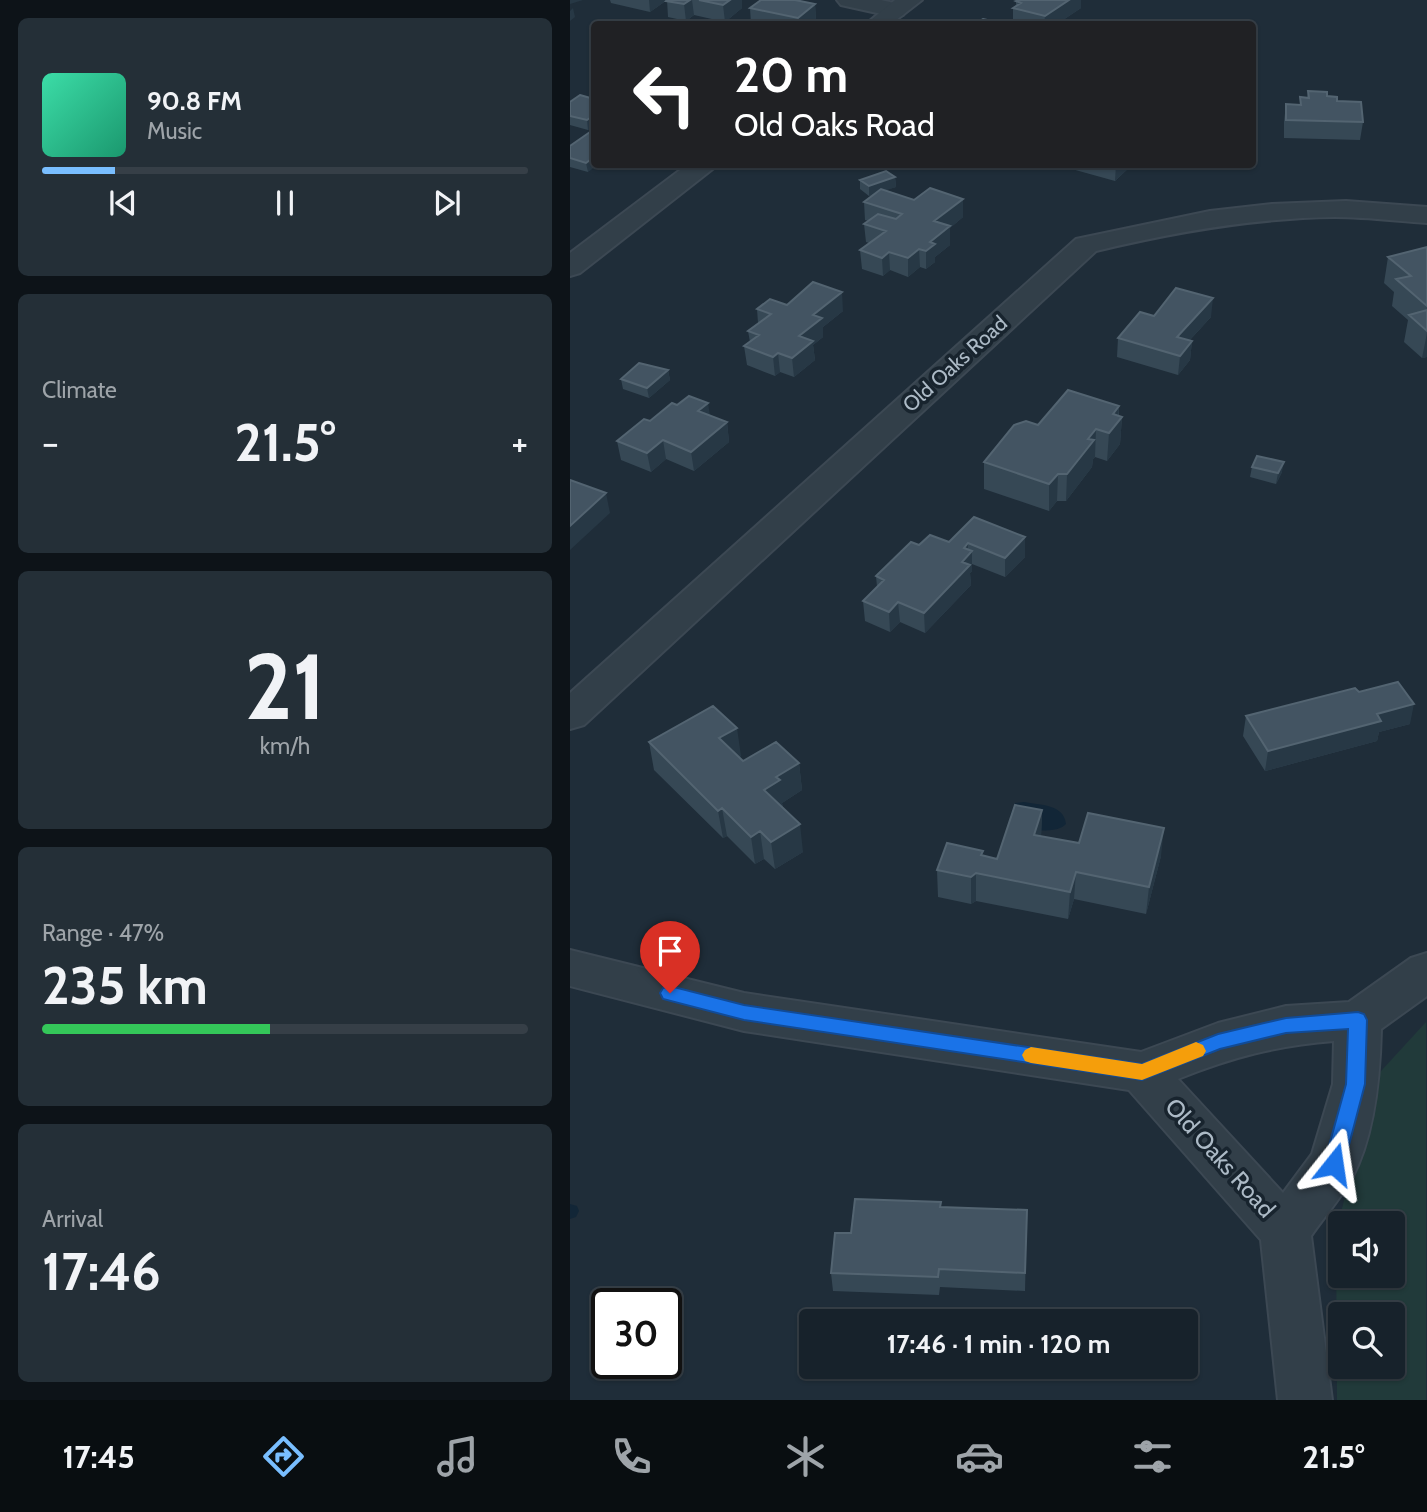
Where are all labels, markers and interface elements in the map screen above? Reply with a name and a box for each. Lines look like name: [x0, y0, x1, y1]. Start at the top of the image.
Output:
text: 20 m: [734, 45, 848, 104]
icon: left: [619, 49, 710, 140]
text: 90.8 FM: [147, 85, 242, 117]
text: Old Oaks Road: [734, 105, 935, 144]
text: Music: [147, 117, 202, 145]
icon: previous: [104, 184, 142, 222]
icon: pause: [266, 184, 304, 222]
icon: next: [428, 184, 466, 222]
street label: Old Oaks Road: [897, 310, 1012, 417]
text: Climate: [42, 376, 117, 404]
text: 21.5°: [234, 411, 336, 474]
text: −: [42, 419, 59, 466]
text: +: [511, 419, 528, 466]
text: 21: [244, 631, 326, 742]
text: km/h: [260, 732, 310, 760]
text: Range · 47%: [42, 919, 164, 947]
pin: [640, 921, 700, 993]
icon: arrive: [651, 932, 689, 970]
text: 235 km: [42, 954, 208, 1017]
street label: Old Oaks Road: [1159, 1092, 1282, 1223]
position arrow: [1297, 1127, 1371, 1201]
text: Arrival: [42, 1205, 103, 1233]
map controls: [1328, 1211, 1405, 1379]
button: sound: [1328, 1211, 1405, 1288]
text: 17:46: [42, 1240, 161, 1303]
speed limit sign: 30: [591, 1288, 682, 1379]
button: search: [1328, 1302, 1405, 1379]
text: 17:46 · 1 min · 120 m: [887, 1328, 1110, 1360]
icon: directions: [259, 1432, 308, 1481]
icon: music: [433, 1432, 482, 1481]
icon: phone: [607, 1432, 656, 1481]
icon: climate: [781, 1432, 830, 1481]
icon: car: [955, 1432, 1004, 1481]
icon: filters: [1128, 1432, 1177, 1481]
text: 17:45: [62, 1437, 135, 1476]
text: 21.5°: [1302, 1437, 1365, 1476]

